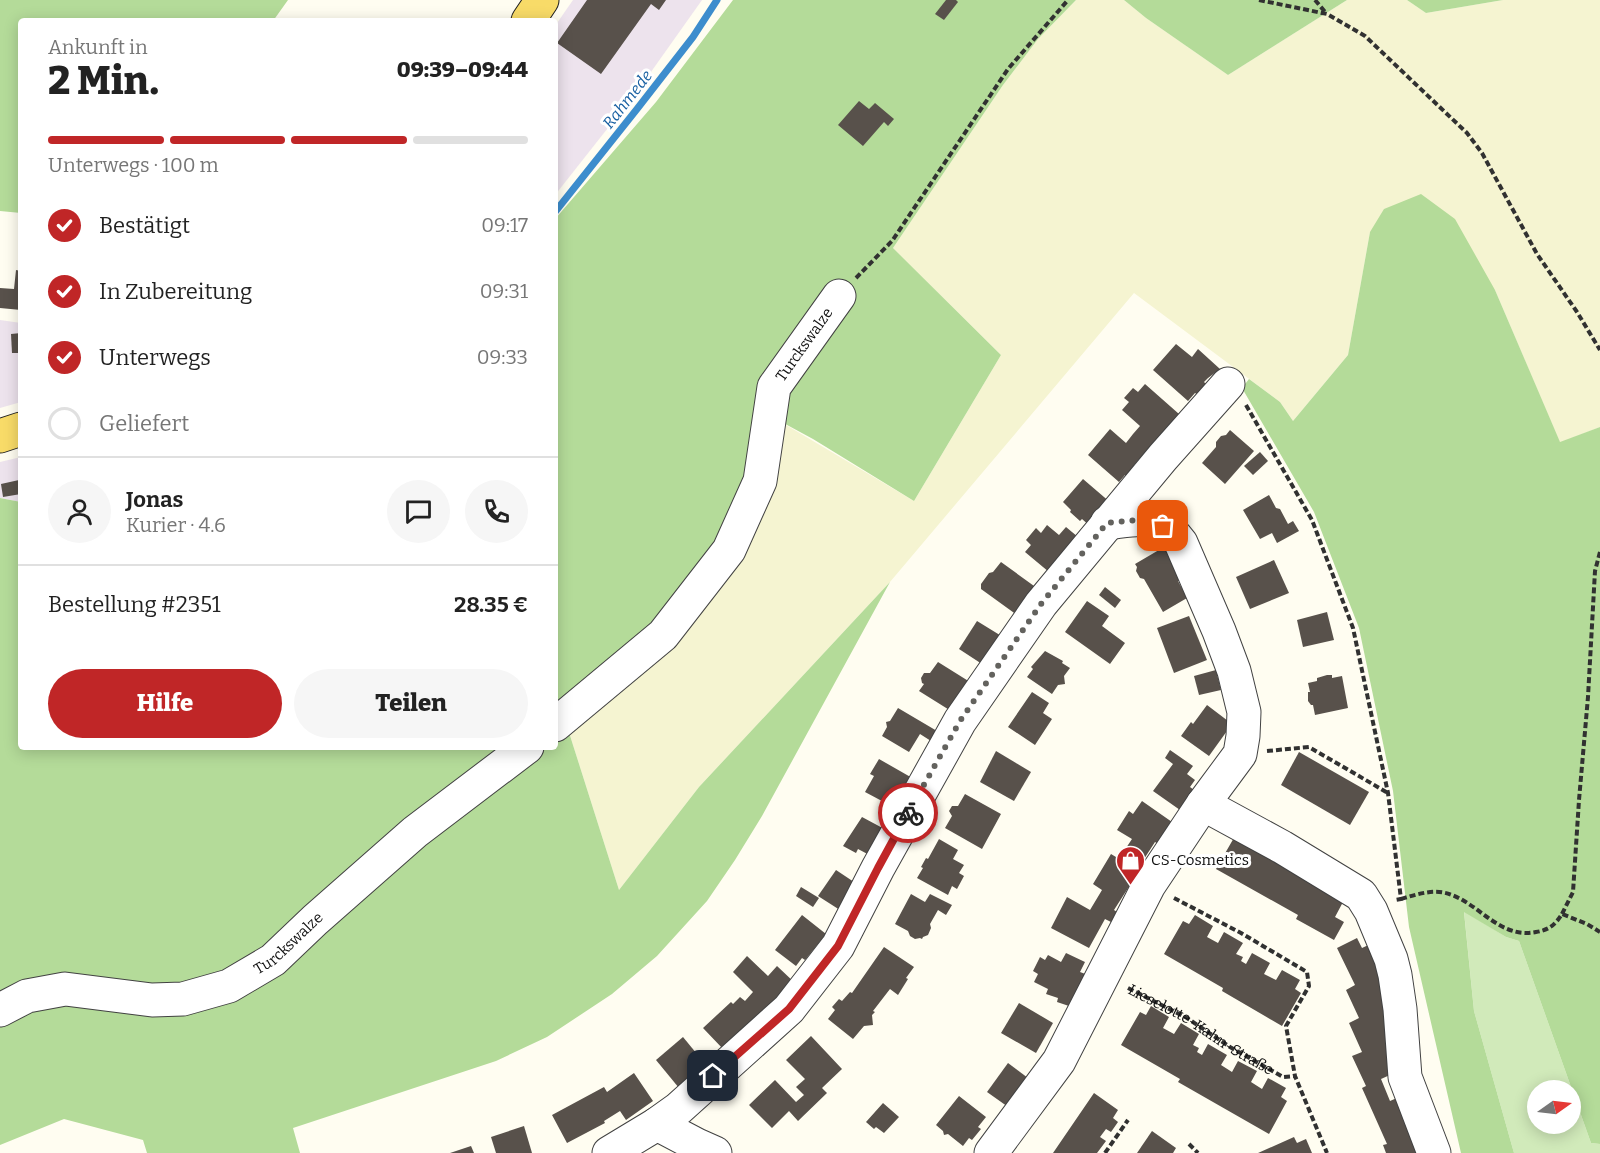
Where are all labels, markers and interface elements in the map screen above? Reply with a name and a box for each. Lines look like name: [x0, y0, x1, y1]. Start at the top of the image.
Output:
text: Ankunft in: [48, 35, 148, 59]
text: 09:39–09:44: [397, 56, 528, 83]
text: 2 Min.: [48, 58, 159, 104]
water label: Rahmede: [599, 66, 656, 132]
text: Unterwegs · 100 m: [48, 153, 219, 177]
icon: check: [48, 209, 81, 242]
text: Bestätigt: [99, 212, 190, 239]
text: 09:17: [481, 213, 528, 237]
icon: check: [48, 275, 81, 308]
text: In Zubereitung: [99, 278, 252, 305]
text: 09:31: [480, 279, 528, 303]
street label: Turckswalze: [772, 304, 837, 385]
icon: check: [48, 341, 81, 374]
text: Unterwegs: [99, 344, 211, 371]
text: 09:33: [477, 345, 528, 369]
text: Geliefert: [99, 410, 189, 437]
button: person: [48, 480, 111, 543]
button: chat: [387, 480, 450, 543]
button: phone: [465, 480, 528, 543]
text: Jonas: [126, 486, 183, 513]
pin: [1137, 500, 1188, 551]
icon: bag: [1146, 509, 1179, 542]
text: Kurier · 4.6: [126, 513, 226, 537]
text: Bestellung #2351: [48, 591, 221, 618]
text: 28.35 €: [454, 591, 528, 618]
button: Hilfe: [48, 669, 282, 738]
button: Teilen: [294, 669, 528, 738]
courier: [878, 783, 938, 843]
icon: bike: [892, 797, 925, 830]
shop icon: CS-Cosmetics: [1114, 844, 1146, 886]
place label: CS-Cosmetics: [1151, 851, 1249, 869]
street label: Turckswalze: [251, 908, 327, 978]
street label: Lieselotte-Kahn-Straße: [1125, 981, 1277, 1079]
pin: [687, 1050, 738, 1101]
icon: home: [696, 1059, 729, 1092]
north arrow: [1527, 1080, 1581, 1134]
map controls: [1527, 1080, 1581, 1134]

